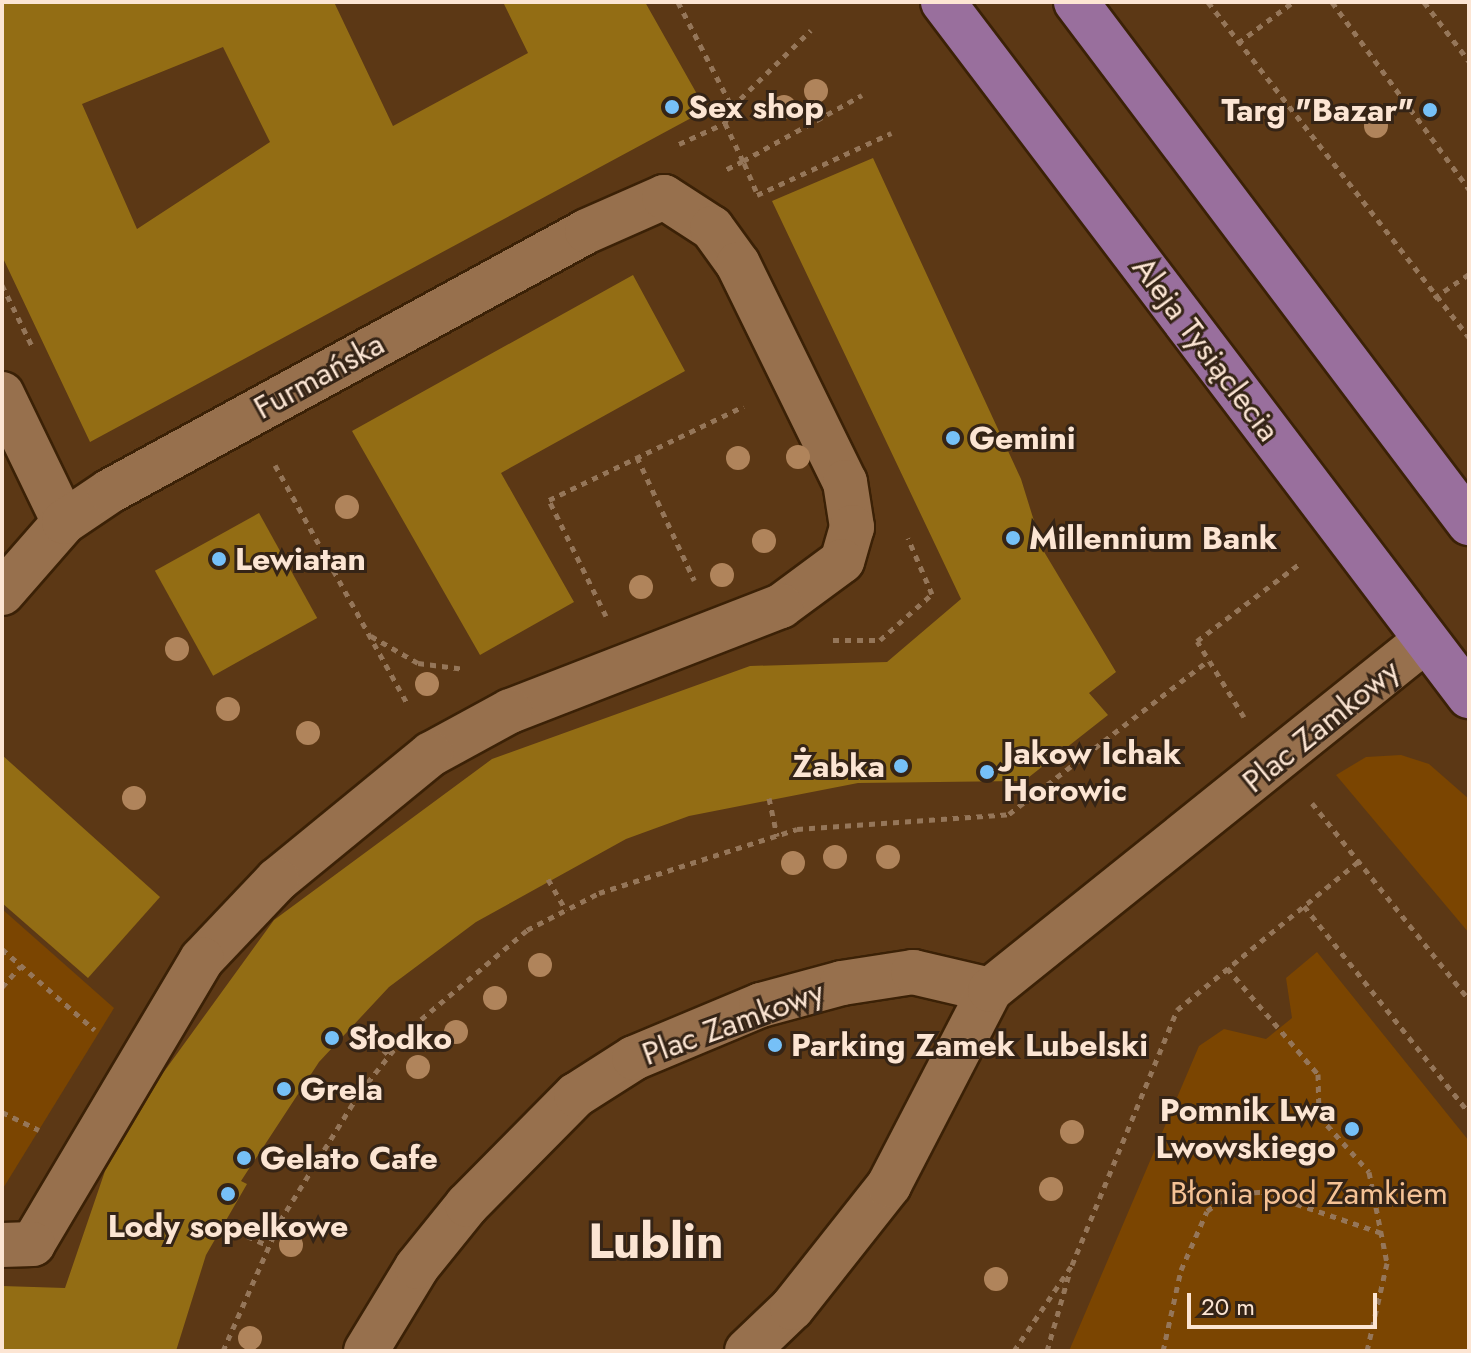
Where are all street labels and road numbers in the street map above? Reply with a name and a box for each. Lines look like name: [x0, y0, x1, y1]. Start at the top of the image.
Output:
street label: Aleja Tysiąclecia: [1124, 249, 1288, 449]
street label: Furmańska: [247, 325, 391, 427]
street label: Plac Zamkowy: [1235, 651, 1407, 801]
street label: Plac Zamkowy: [637, 972, 829, 1074]

